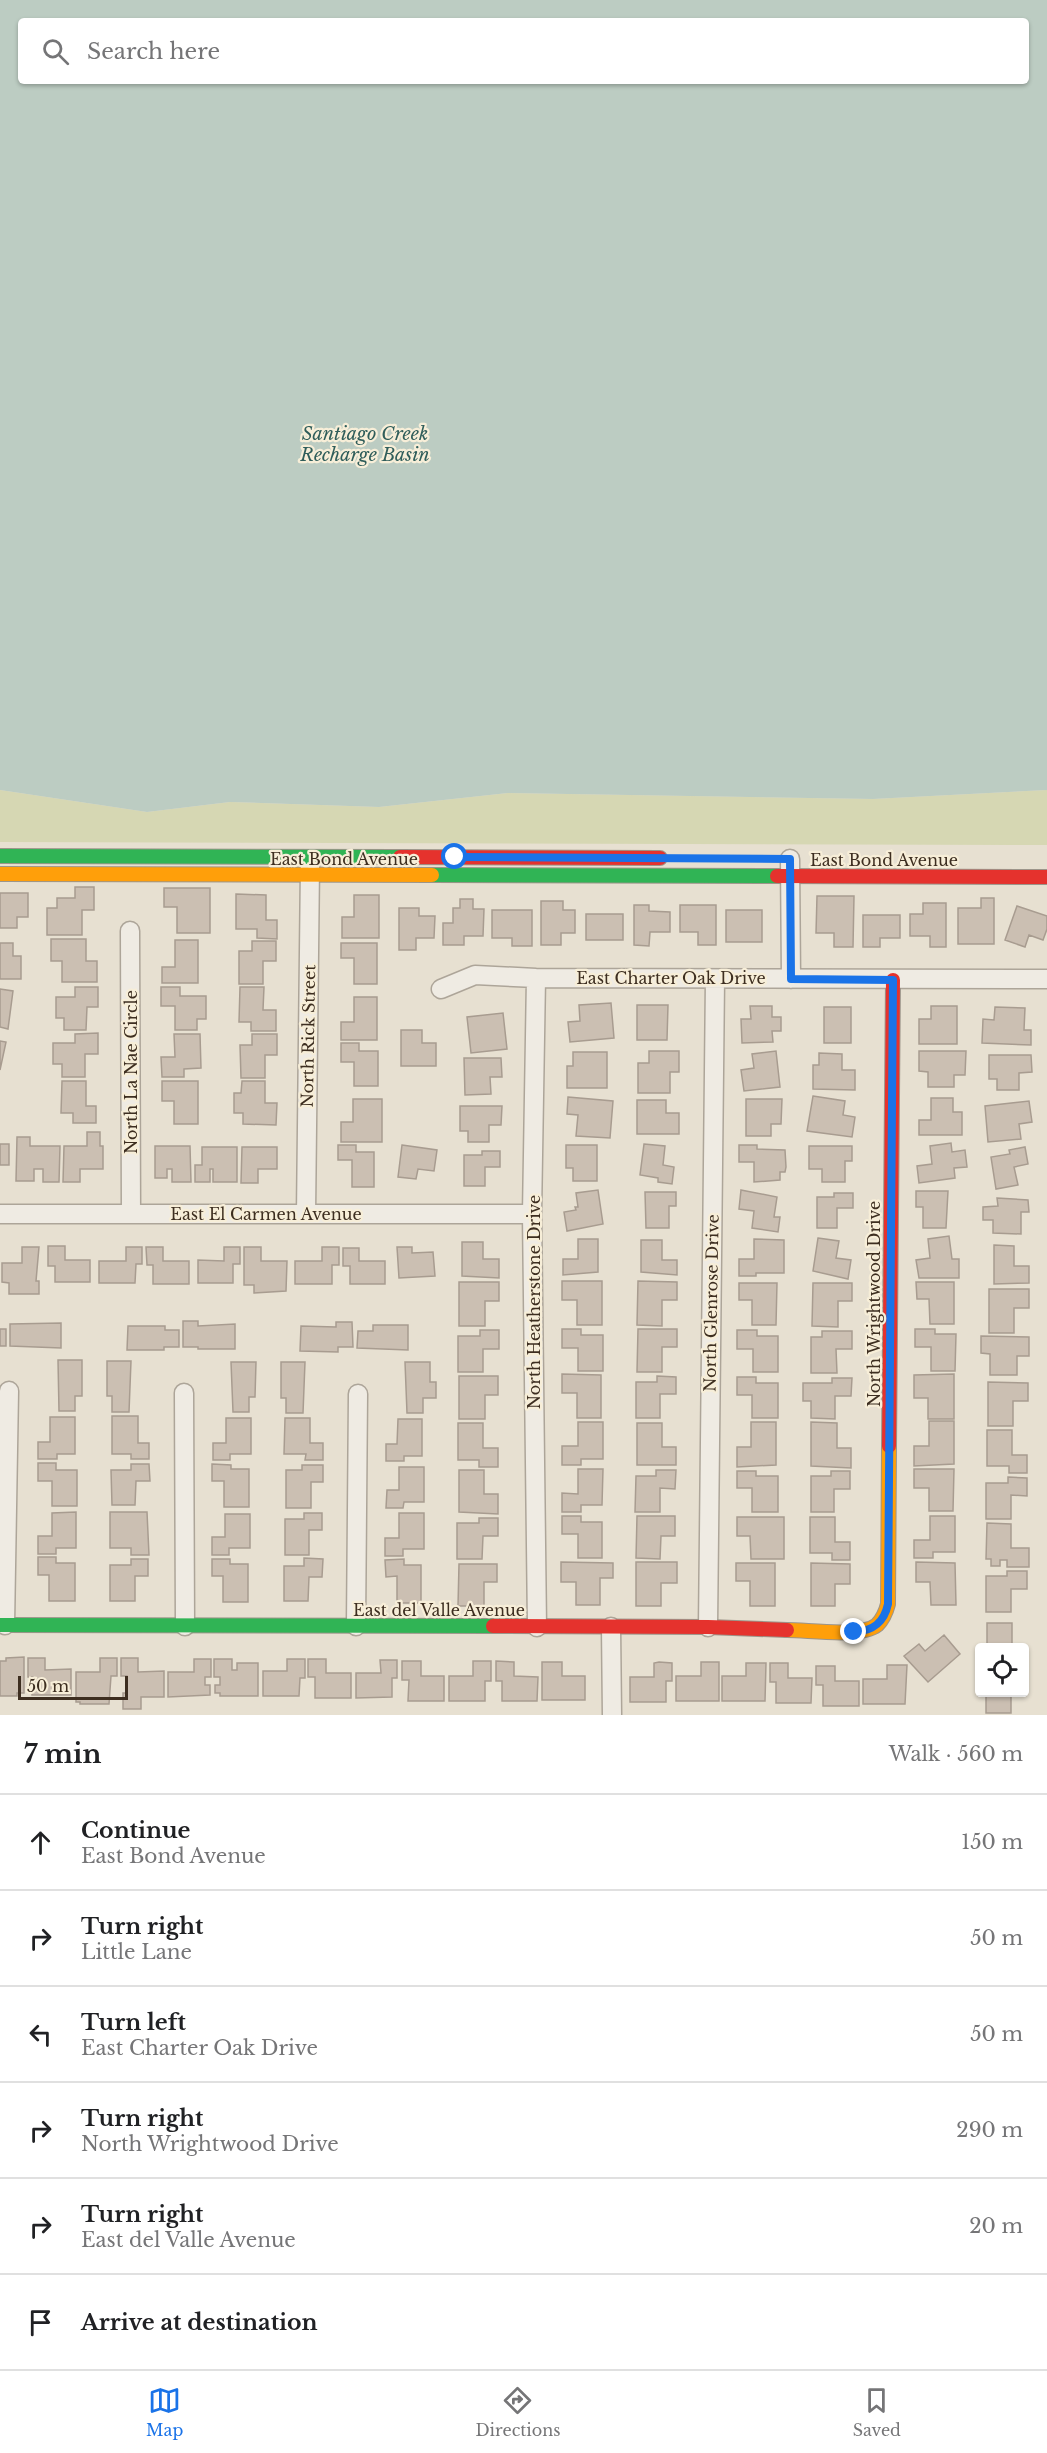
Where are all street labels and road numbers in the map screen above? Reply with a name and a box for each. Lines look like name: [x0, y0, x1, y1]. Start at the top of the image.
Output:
street label: East Bond Avenue: [270, 849, 418, 869]
street label: East Bond Avenue: [810, 850, 958, 870]
street label: North Rick Street: [297, 964, 319, 1108]
street label: East Charter Oak Drive: [576, 968, 766, 988]
street label: North La Nae Circle: [121, 990, 141, 1154]
street label: North Heatherstone Drive: [524, 1195, 544, 1409]
street label: North Wrightwood Drive: [864, 1201, 884, 1407]
street label: East El Carmen Avenue: [170, 1204, 362, 1224]
street label: North Glenrose Drive: [699, 1214, 723, 1392]
street label: East del Valle Avenue: [353, 1600, 525, 1620]

